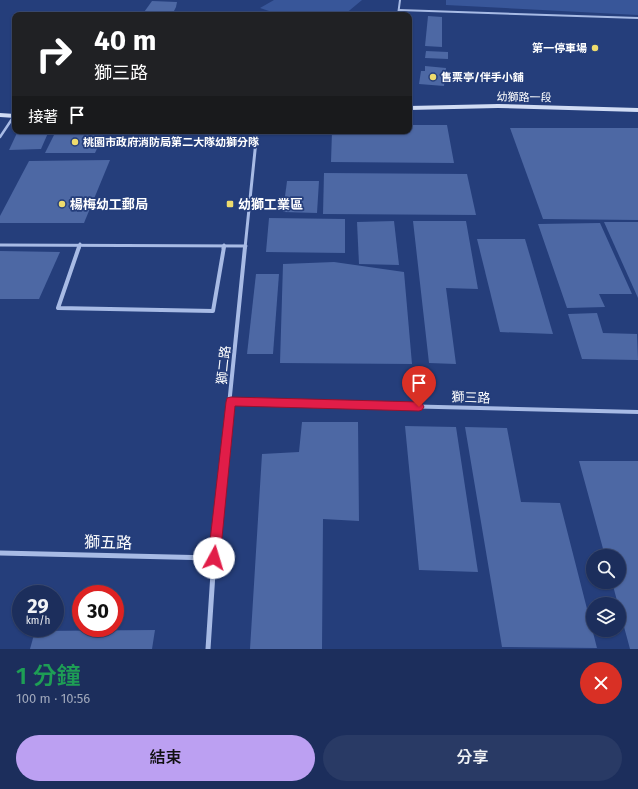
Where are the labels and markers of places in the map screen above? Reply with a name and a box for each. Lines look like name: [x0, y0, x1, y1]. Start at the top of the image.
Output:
place label: 第一停車場: [532, 42, 587, 55]
marker: 第一停車場: [590, 43, 600, 53]
place label: 售票亭/伴手小舖: [441, 71, 524, 84]
marker: 售票亭/伴手小舖: [428, 72, 438, 82]
place label: 桃園市政府消防局第二大隊幼獅分隊: [83, 136, 259, 149]
marker: 桃園市政府消防局第二大隊幼獅分隊: [70, 137, 80, 147]
place label: 楊梅幼工郵局: [70, 197, 148, 212]
place label: 幼獅工業區: [238, 197, 303, 212]
marker: 楊梅幼工郵局: [57, 199, 67, 209]
marker: 幼獅工業區: [225, 199, 235, 209]
pin: [402, 366, 436, 407]

